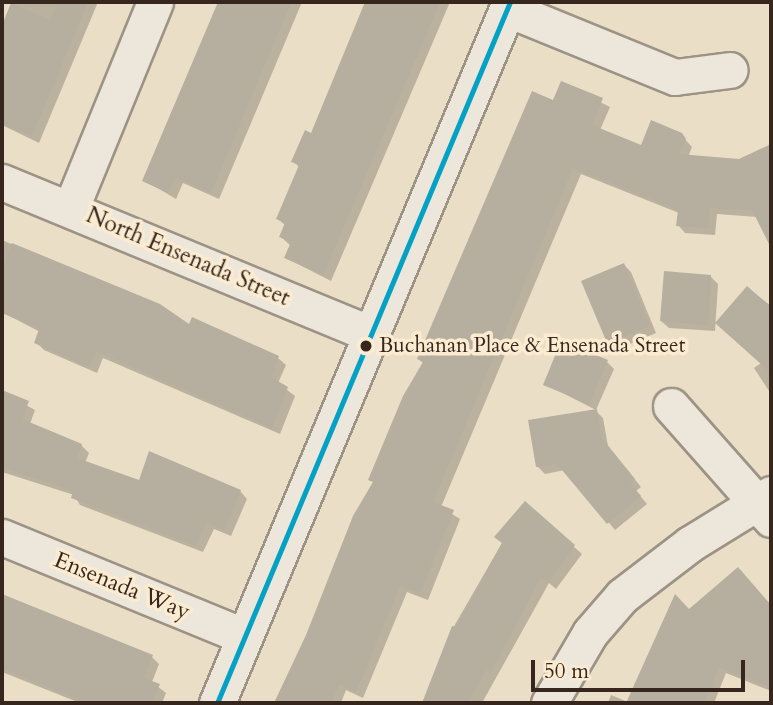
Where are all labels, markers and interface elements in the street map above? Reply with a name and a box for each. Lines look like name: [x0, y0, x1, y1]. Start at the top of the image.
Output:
street label: North Ensenada Street: [82, 202, 294, 312]
place label: Buchanan Place & Ensenada Street: [379, 333, 685, 359]
marker: Buchanan Place & Ensenada Street: [359, 339, 373, 353]
street label: Ensenada Way: [50, 546, 194, 626]
scale bar: [535, 646, 748, 690]
text: 50 m: [544, 657, 589, 686]

